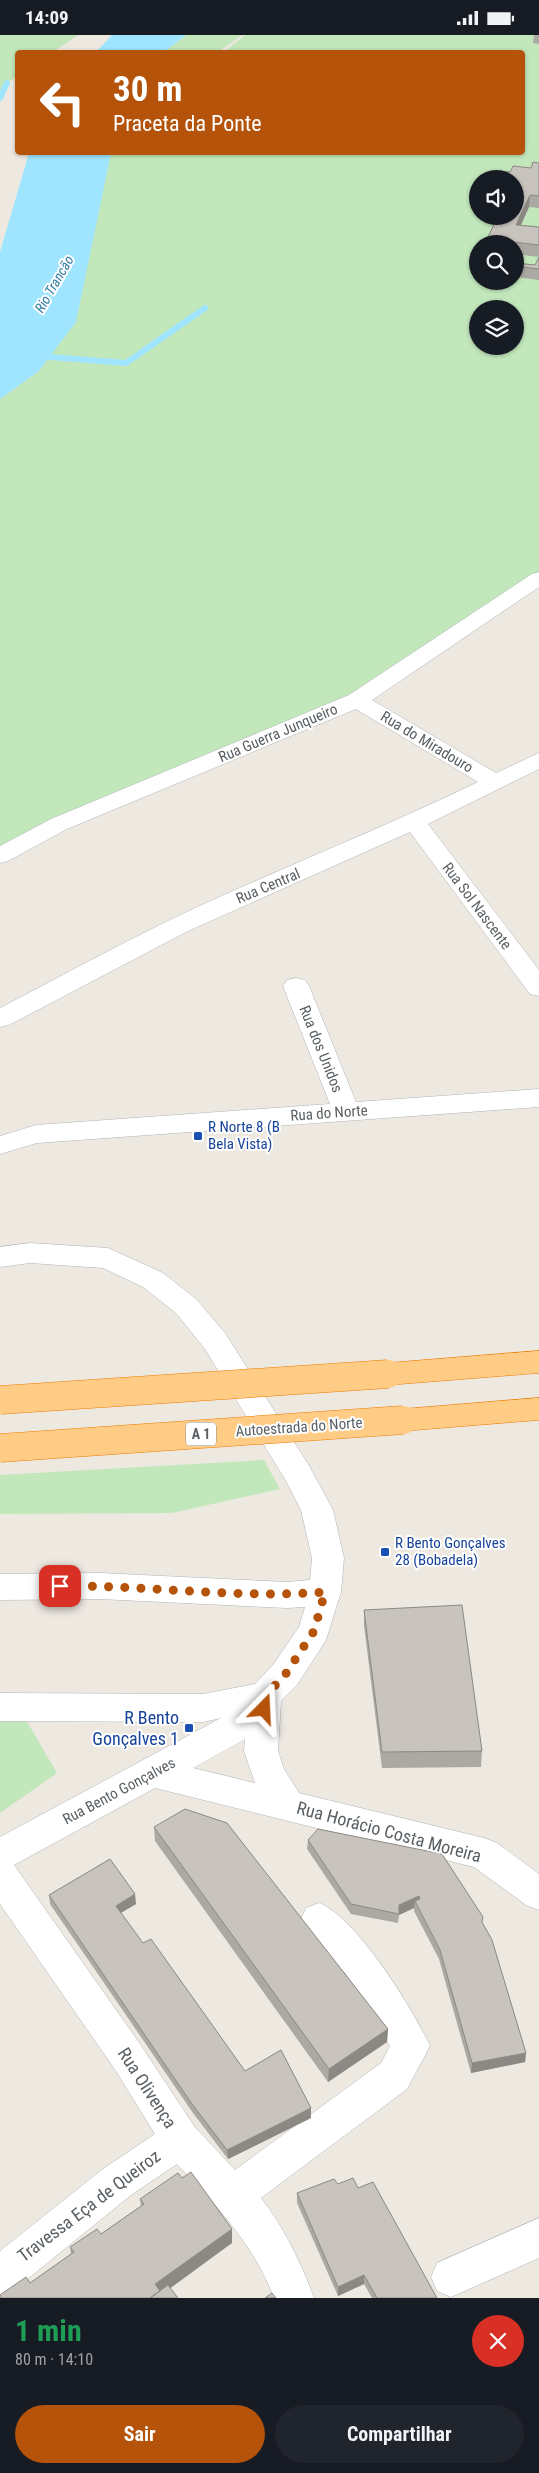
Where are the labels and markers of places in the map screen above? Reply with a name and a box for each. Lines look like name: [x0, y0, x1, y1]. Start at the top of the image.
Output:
place label: R Norte 8 (B Bela Vista): [208, 1118, 280, 1153]
marker: R Norte 8 (B Bela Vista): [192, 1130, 204, 1142]
place label: R Bento Gonçalves 28 (Bobadela): [395, 1534, 506, 1569]
marker: R Bento Gonçalves 28 (Bobadela): [379, 1546, 391, 1558]
pin: [39, 1565, 81, 1607]
place label: R Bento Gonçalves 1: [92, 1707, 179, 1749]
marker: R Bento Gonçalves 1: [183, 1722, 195, 1734]

